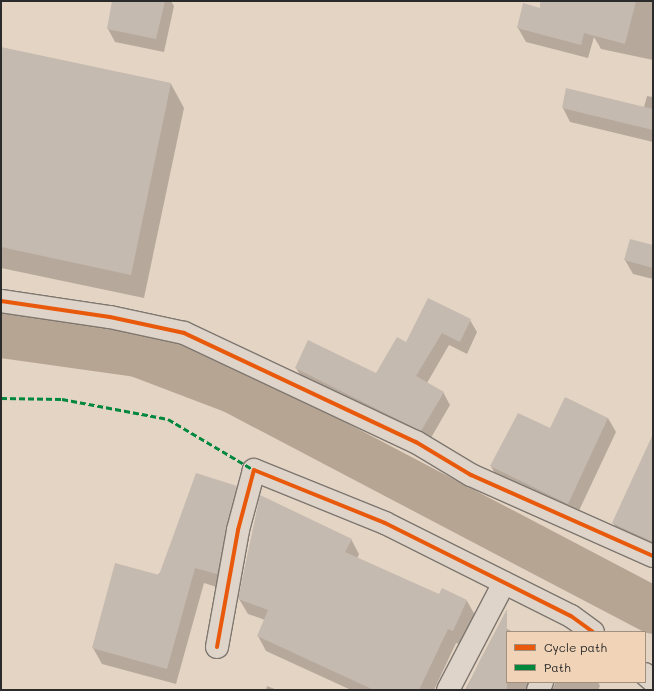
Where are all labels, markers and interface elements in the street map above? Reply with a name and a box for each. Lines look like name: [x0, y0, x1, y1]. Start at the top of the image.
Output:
legend: [506, 631, 646, 683]
text: Cycle path: [544, 639, 607, 655]
text: Path: [544, 659, 571, 675]

